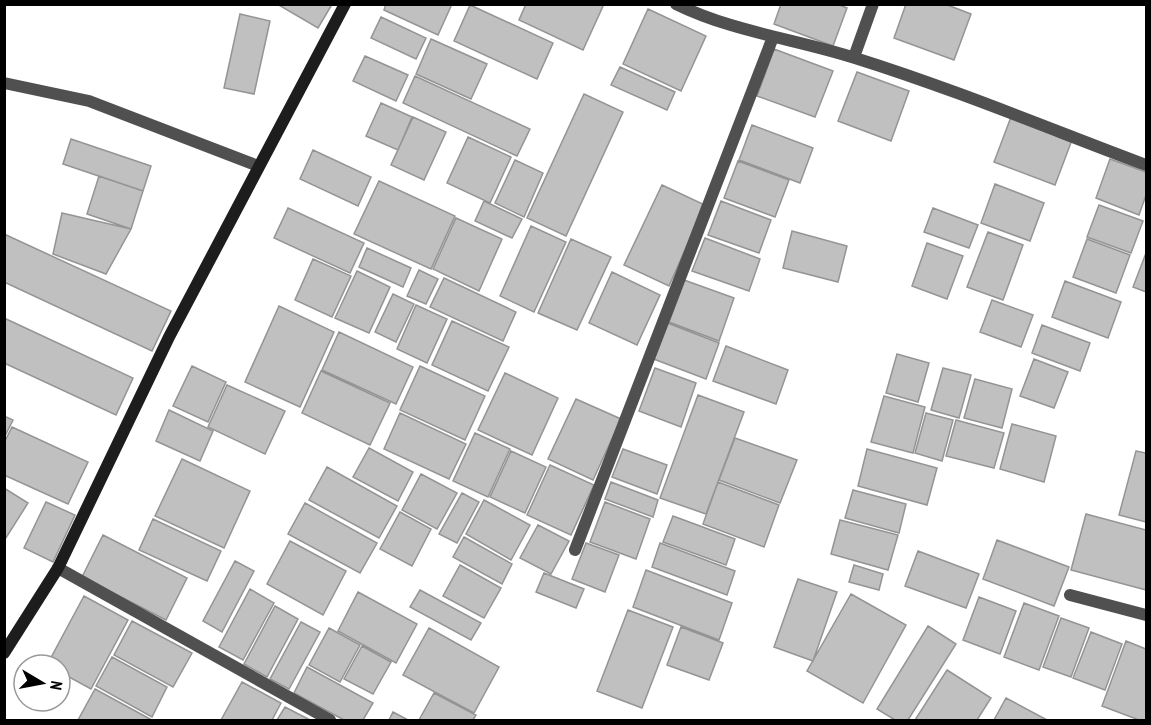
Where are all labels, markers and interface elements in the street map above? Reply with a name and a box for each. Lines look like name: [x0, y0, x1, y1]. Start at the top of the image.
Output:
north arrow: [12, 653, 72, 713]
text: N: [46, 680, 67, 692]

